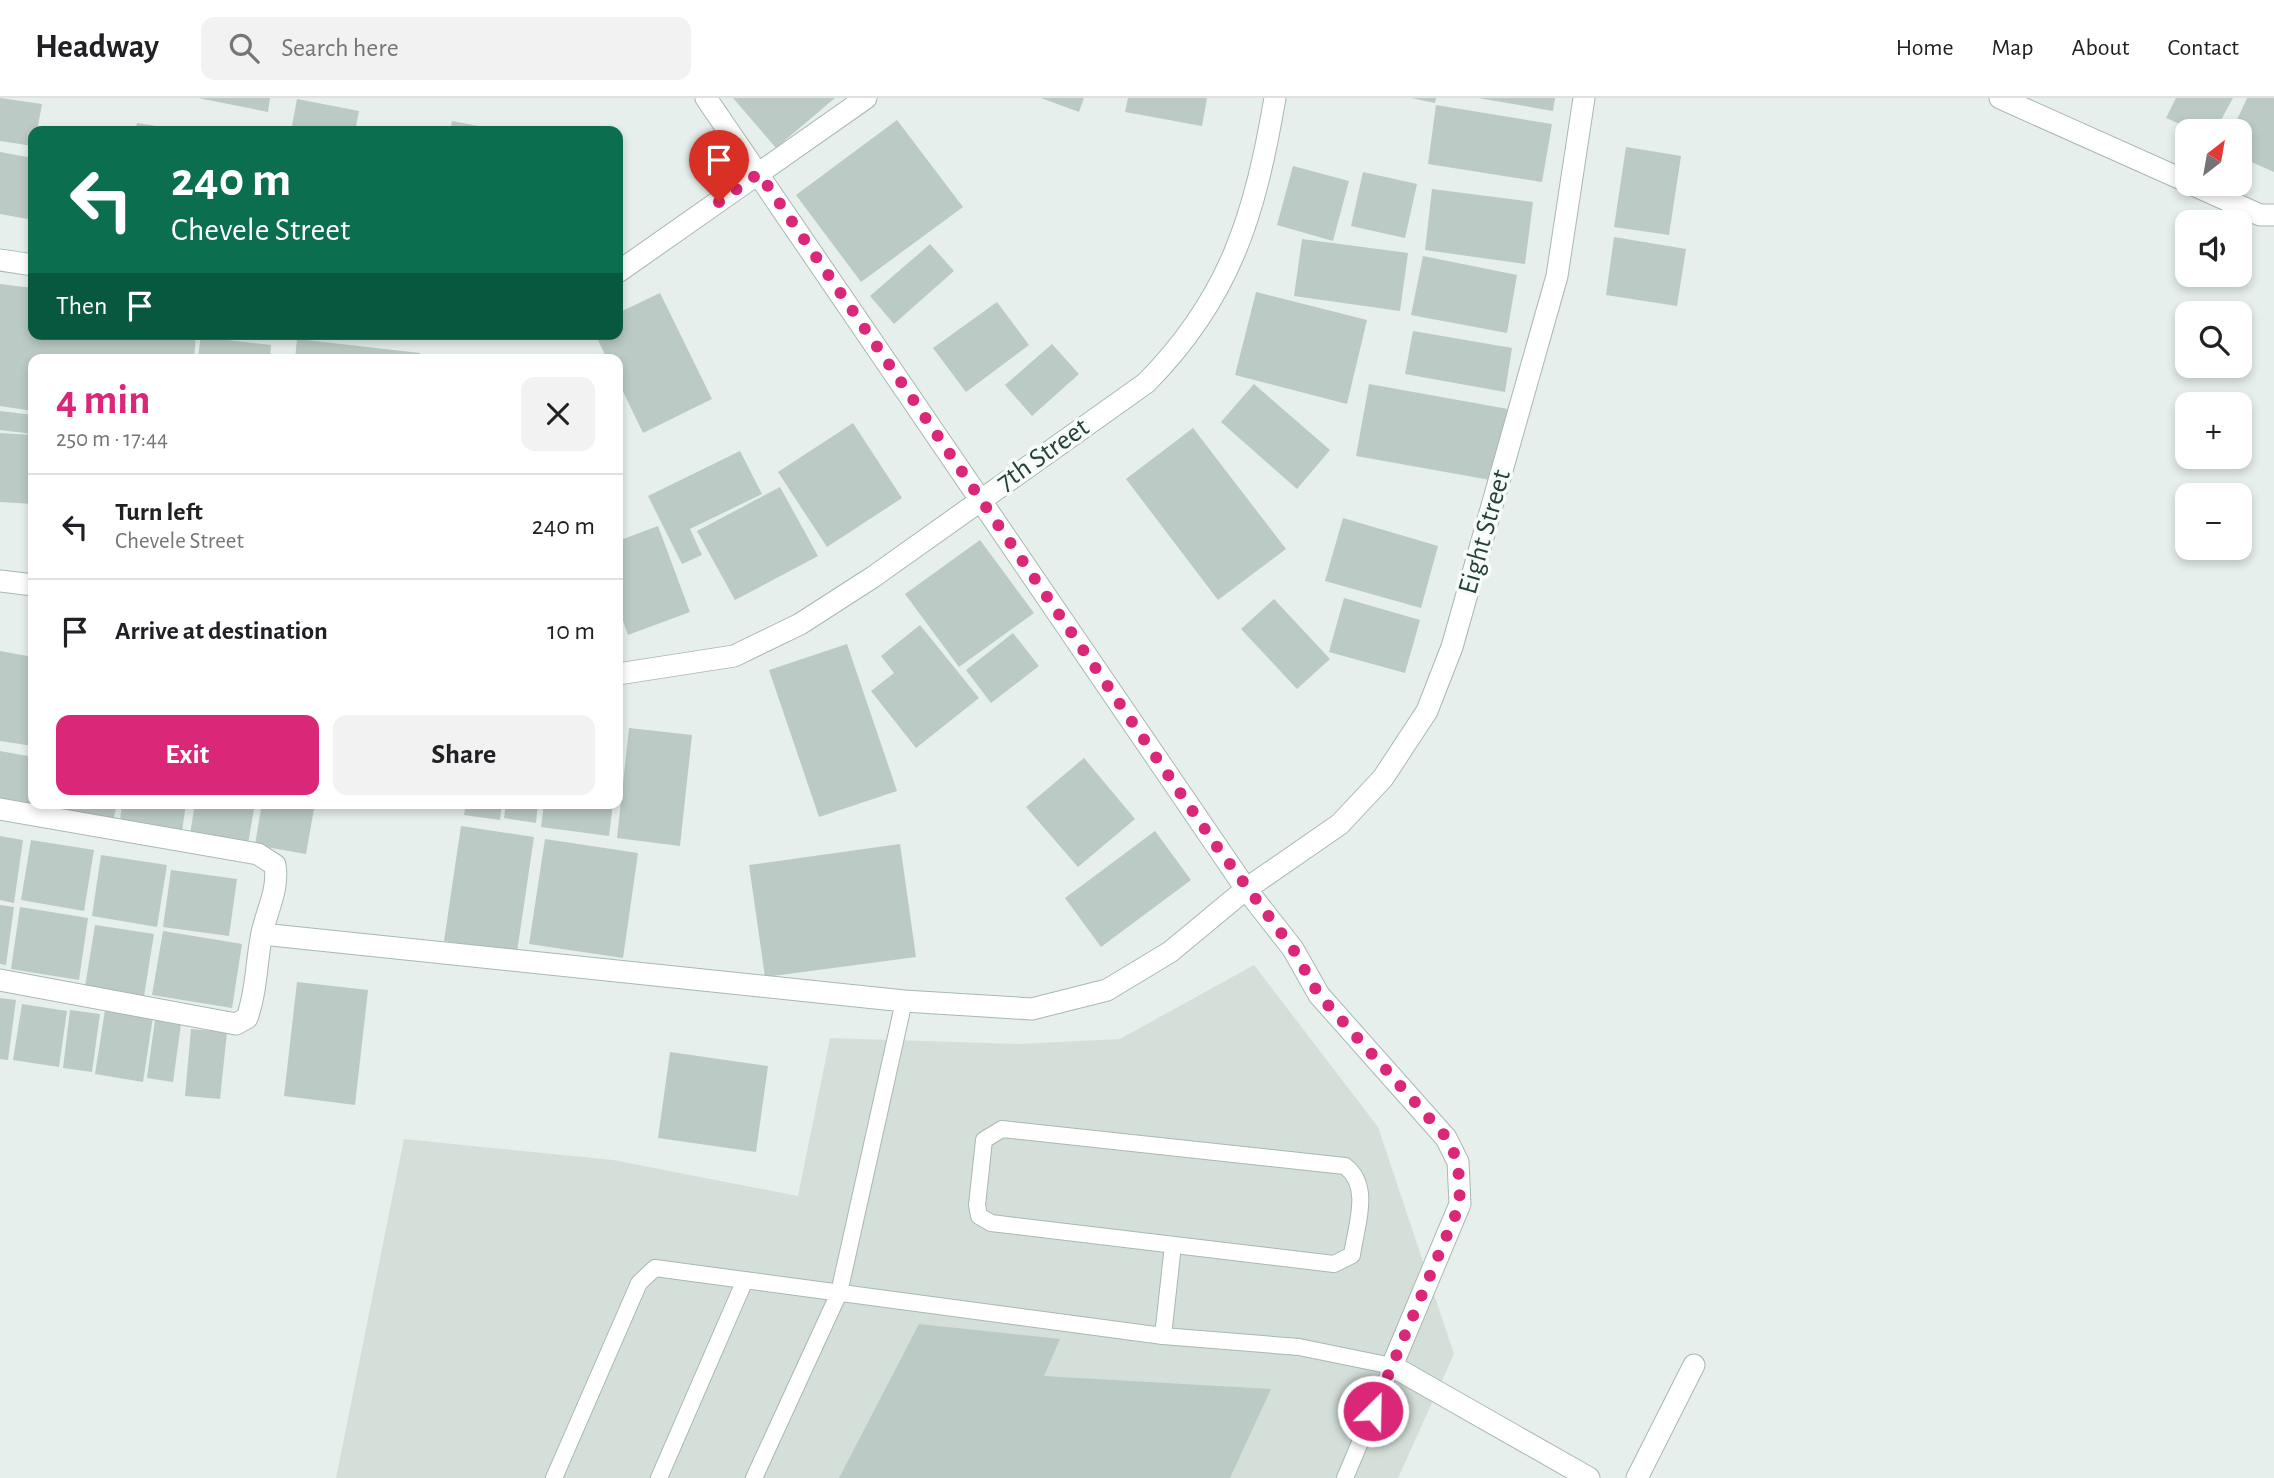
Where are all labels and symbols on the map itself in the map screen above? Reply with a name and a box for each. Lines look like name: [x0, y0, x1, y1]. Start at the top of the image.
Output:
north arrow: [2175, 119, 2252, 196]
pin: [689, 130, 749, 202]
street label: 7th Street: [992, 413, 1094, 497]
street label: Eight Street: [1454, 467, 1516, 597]
position arrow: [1336, 1374, 1410, 1448]

